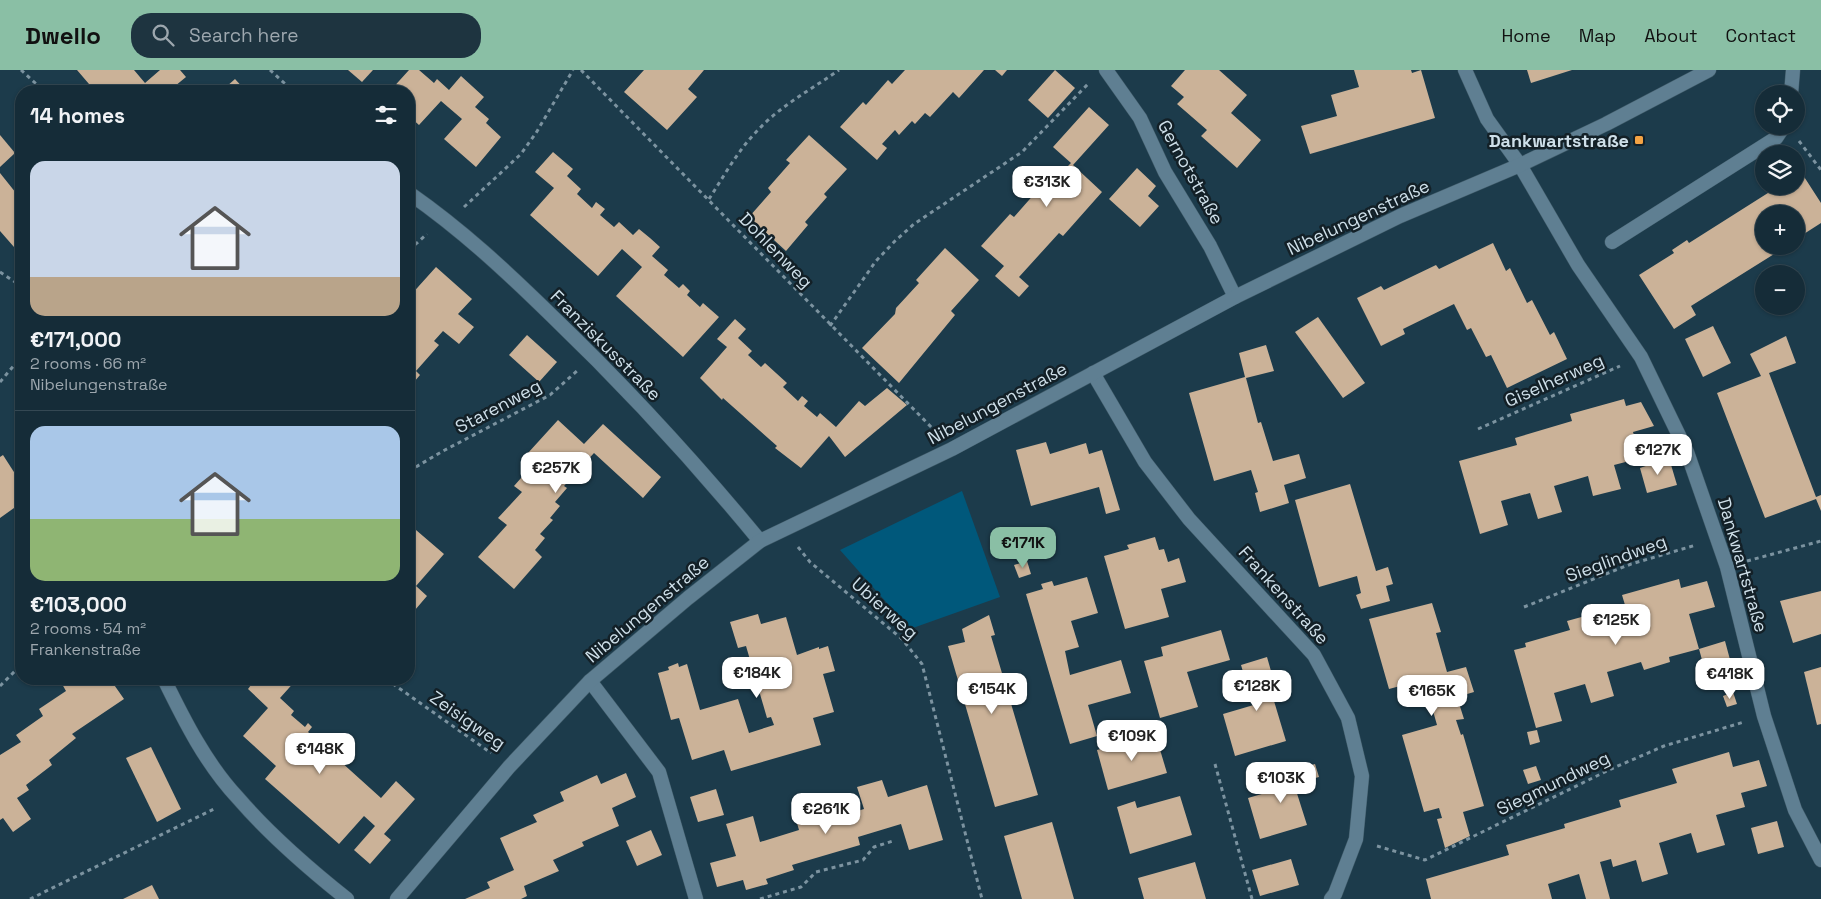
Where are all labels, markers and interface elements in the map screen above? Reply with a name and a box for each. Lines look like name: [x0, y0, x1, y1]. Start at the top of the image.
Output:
search box: [131, 13, 481, 58]
text: Dwello: [25, 20, 101, 51]
icon: search: [149, 21, 177, 49]
text: Search here: [189, 23, 299, 48]
text: Home: [1502, 24, 1551, 47]
text: Map: [1579, 24, 1616, 47]
text: About: [1644, 24, 1698, 47]
text: Contact: [1726, 24, 1796, 47]
map controls: [1755, 85, 1805, 315]
button: locate: [1755, 85, 1805, 135]
icon: filters: [372, 101, 400, 129]
text: 14 homes: [30, 102, 125, 129]
street label: Gernotstraße: [1153, 116, 1229, 228]
place label: Dankwartstraße: [1489, 129, 1629, 152]
marker: Dankwartstraße: [1633, 134, 1645, 146]
button: layers: [1755, 145, 1805, 195]
pin: €313K: [1012, 166, 1082, 208]
text: €313K: [1023, 171, 1071, 192]
street label: Nibelungenstraße: [1283, 174, 1433, 260]
icon: home: [170, 193, 260, 283]
button: +: [1755, 205, 1805, 255]
street label: Dohlenweg: [734, 207, 818, 293]
button: −: [1755, 265, 1805, 315]
street label: Franziskusstraße: [546, 285, 666, 405]
text: €171,000: [30, 326, 121, 353]
street label: Giselherweg: [1501, 348, 1607, 412]
text: 2 rooms · 66 m²: [30, 353, 146, 374]
street label: Nibelungenstraße: [923, 357, 1071, 449]
text: Nibelungenstraße: [30, 374, 167, 395]
street label: Starenweg: [451, 374, 545, 438]
pin: €127K: [1623, 434, 1693, 476]
text: €127K: [1635, 439, 1681, 460]
pin: €257K: [521, 452, 591, 494]
text: €257K: [532, 457, 580, 478]
icon: home: [170, 459, 260, 549]
street label: Dankwartstraße: [1713, 495, 1773, 635]
pin: €171K: [988, 526, 1058, 569]
street label: Sieglindweg: [1562, 529, 1670, 587]
text: €171K: [1001, 532, 1045, 553]
street label: Frankenstraße: [1234, 541, 1334, 649]
street label: Nibelungenstraße: [580, 550, 714, 668]
street label: Ubierweg: [847, 572, 923, 644]
text: €103,000: [30, 591, 127, 618]
pin: €125K: [1581, 604, 1651, 646]
text: €125K: [1592, 609, 1640, 630]
text: 2 rooms · 54 m²: [30, 618, 146, 639]
text: Frankenstraße: [30, 639, 141, 660]
pin: €184K: [722, 656, 792, 699]
pin: €418K: [1695, 658, 1765, 700]
text: €184K: [733, 662, 781, 683]
text: €418K: [1706, 663, 1754, 684]
pin: €128K: [1222, 670, 1292, 712]
pin: €154K: [957, 672, 1027, 715]
pin: €165K: [1397, 674, 1467, 717]
text: €128K: [1233, 675, 1281, 696]
text: €154K: [968, 678, 1016, 699]
text: €165K: [1408, 680, 1456, 701]
street label: Zeisigweg: [426, 686, 510, 754]
pin: €109K: [1097, 720, 1167, 762]
text: €109K: [1108, 725, 1156, 746]
pin: €148K: [285, 732, 355, 775]
text: €148K: [296, 738, 344, 759]
street label: Siegmundweg: [1493, 746, 1613, 820]
pin: €103K: [1246, 762, 1316, 804]
text: €103K: [1257, 767, 1305, 788]
pin: €261K: [791, 792, 861, 835]
text: €261K: [802, 798, 850, 819]

